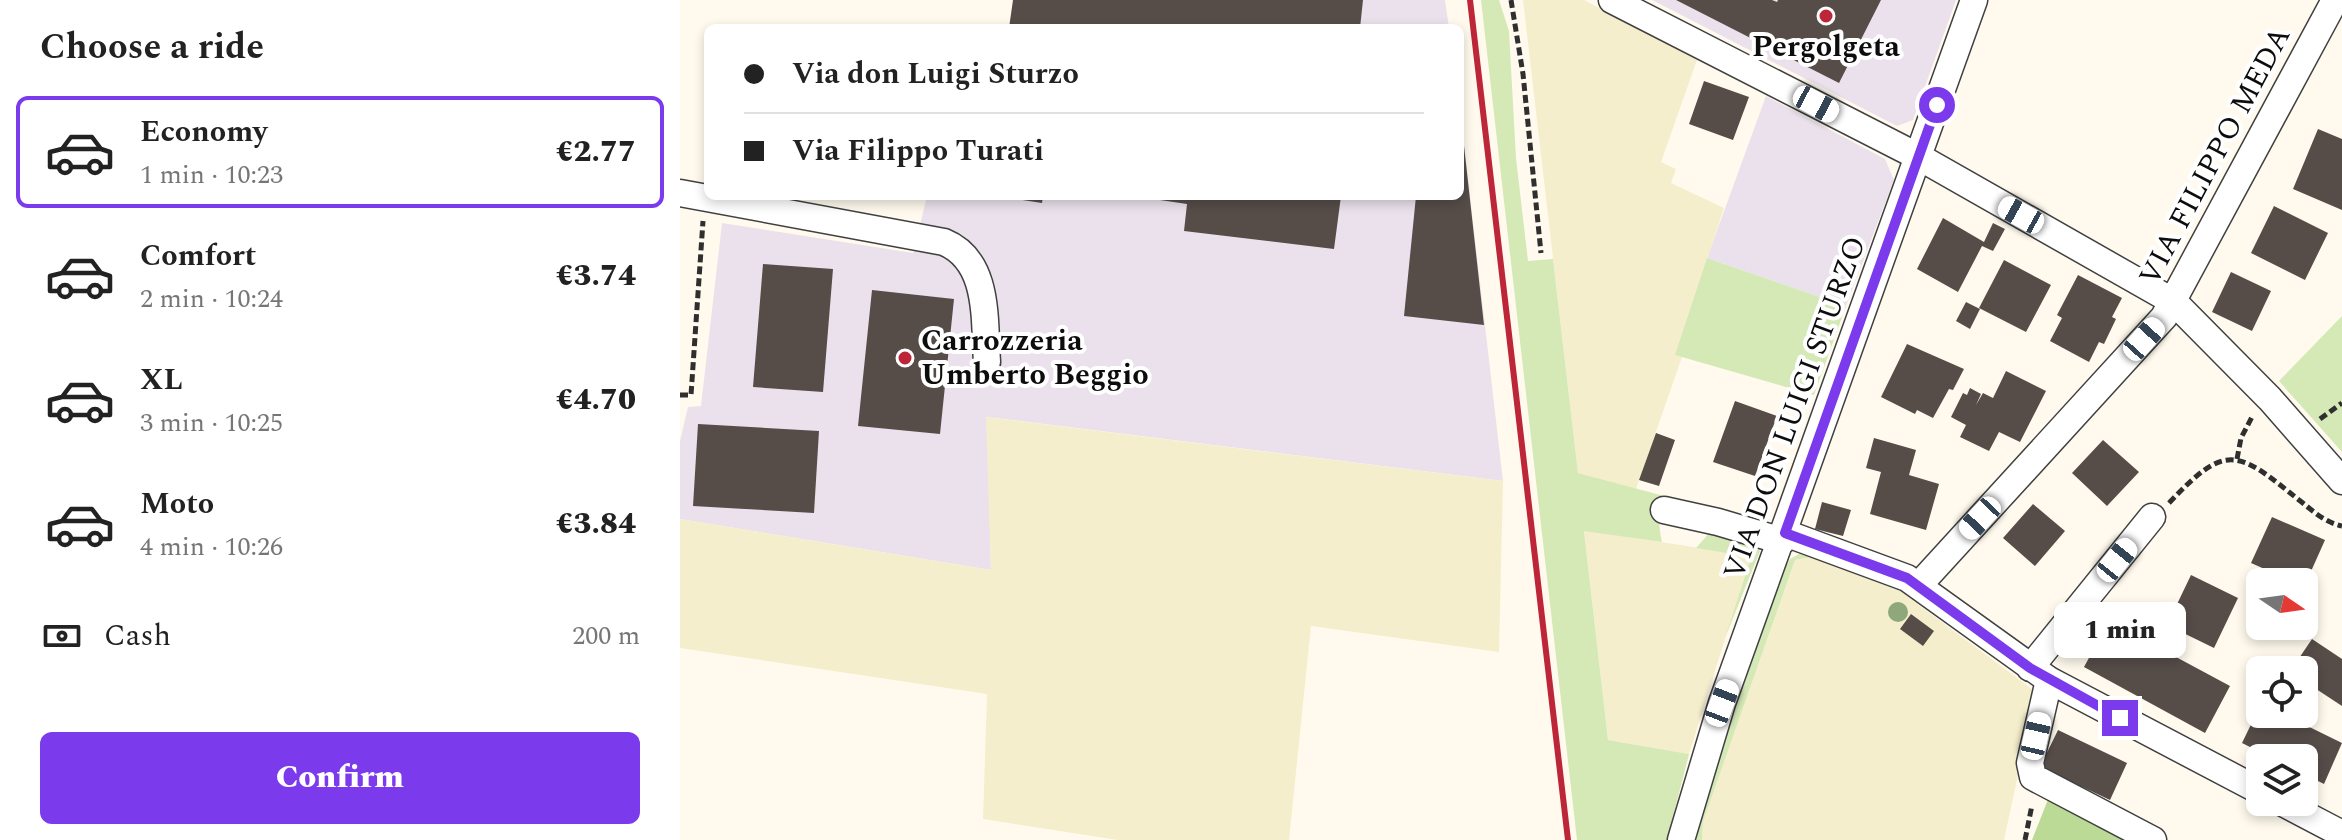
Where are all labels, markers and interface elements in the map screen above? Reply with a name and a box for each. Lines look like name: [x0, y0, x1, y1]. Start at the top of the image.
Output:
marker: Pergolgeta: [1817, 7, 1835, 25]
street label: VIA FILIPPO MEDA: [2127, 18, 2303, 294]
text: Choose a ride: [40, 20, 264, 75]
place label: Pergolgeta: [1752, 24, 1901, 70]
text: Via don Luigi Sturzo: [792, 51, 1079, 97]
car: [1789, 82, 1843, 126]
route start: [1919, 87, 1955, 123]
text: Economy: [140, 109, 267, 155]
icon: car: [44, 116, 116, 188]
text: Via Filippo Turati: [792, 128, 1044, 174]
text: €2.77: [556, 129, 636, 175]
text: 1 min · 10:23: [140, 155, 283, 195]
car: [1994, 193, 2048, 237]
street label: VIA DON LUIGI STURZO: [1711, 230, 1879, 586]
text: Comfort: [140, 233, 256, 279]
icon: car: [44, 240, 116, 312]
text: €3.74: [556, 253, 636, 299]
text: 2 min · 10:24: [140, 279, 283, 319]
car: [2119, 313, 2169, 365]
place label: Carrozzeria Umberto Beggio: [921, 318, 1149, 398]
marker: Carrozzeria Umberto Beggio: [896, 349, 914, 367]
text: XL: [140, 357, 183, 403]
icon: car: [44, 364, 116, 436]
text: €4.70: [556, 377, 636, 423]
text: 3 min · 10:25: [140, 403, 283, 443]
text: Moto: [140, 481, 214, 527]
icon: car: [44, 488, 116, 560]
car: [1955, 492, 2005, 544]
text: €3.84: [556, 501, 636, 547]
text: 4 min · 10:26: [140, 527, 283, 567]
car: [2093, 534, 2141, 586]
north arrow: [2246, 568, 2318, 640]
map controls: [2246, 568, 2318, 816]
callout: 1 min: [2054, 602, 2186, 658]
text: 1 min: [2084, 610, 2156, 650]
text: Cash: [104, 613, 171, 659]
icon: cash: [40, 614, 84, 658]
text: 200 m: [572, 616, 640, 656]
button: locate: [2246, 656, 2318, 728]
car: [1702, 676, 1742, 730]
route end: [2102, 700, 2138, 736]
car: [2019, 710, 2053, 762]
button: Confirm: [40, 732, 640, 824]
button: layers: [2246, 744, 2318, 816]

